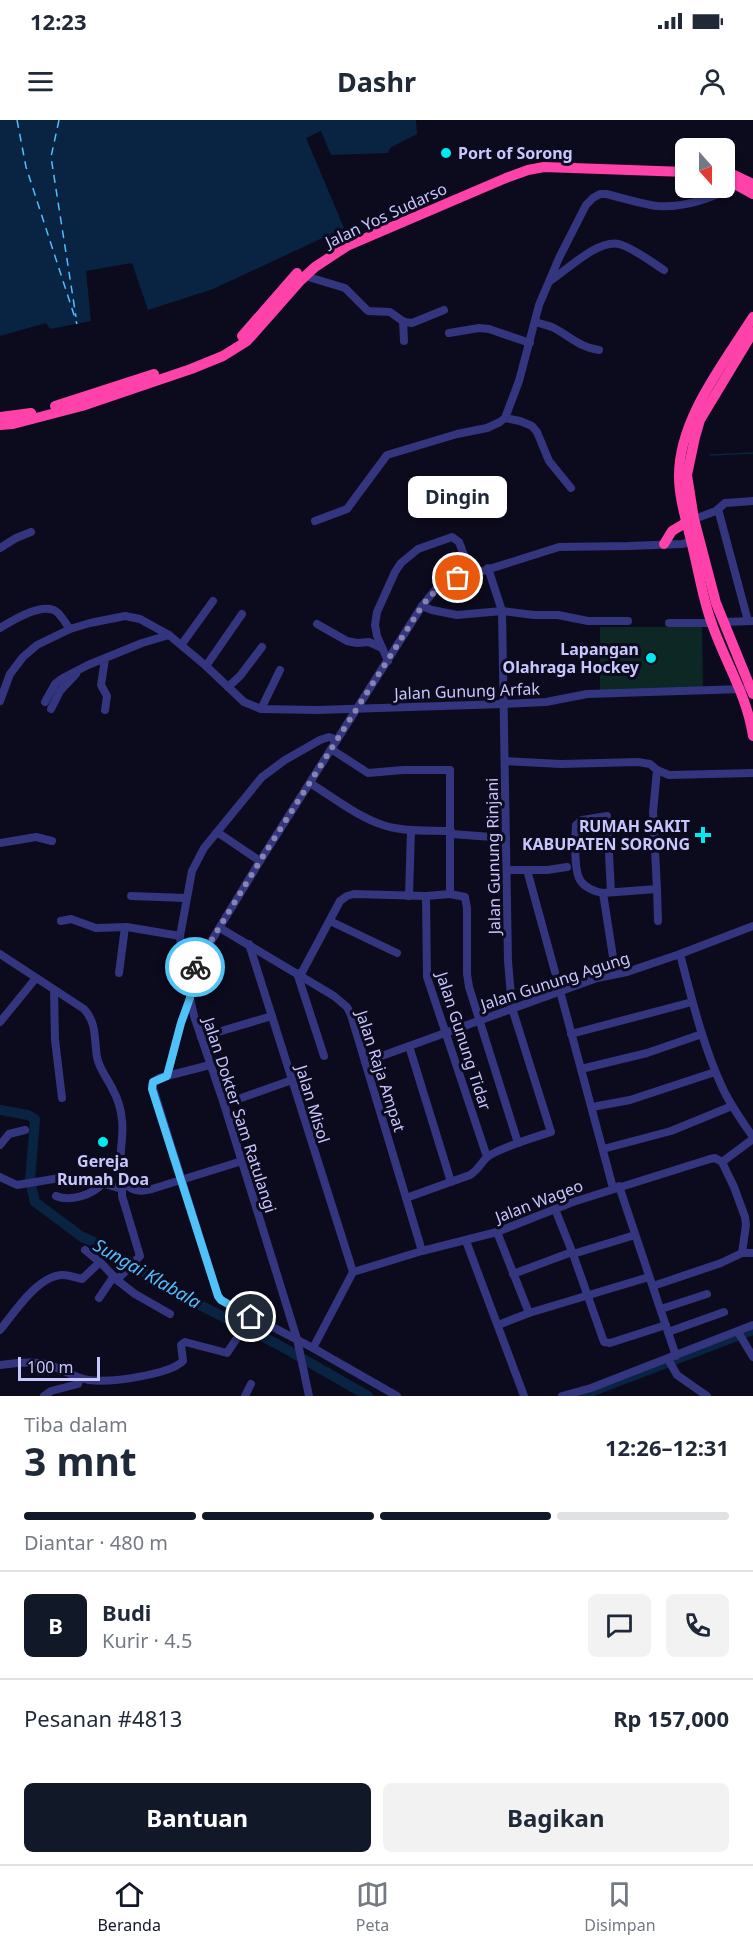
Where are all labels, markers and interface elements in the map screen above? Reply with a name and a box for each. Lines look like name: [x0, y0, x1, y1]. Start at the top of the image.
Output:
text: 12:23: [30, 6, 87, 36]
text: Dashr: [337, 63, 416, 100]
icon: menu: [24, 65, 57, 98]
icon: person: [696, 65, 729, 98]
north arrow: [675, 138, 735, 198]
map controls: [675, 138, 735, 198]
place label: Port of Sorong: [458, 142, 573, 164]
marker: Port of Sorong: [439, 146, 453, 160]
street label: Jalan Yos Sudarso: [320, 177, 450, 254]
callout: Dingin: [408, 476, 508, 518]
text: Dingin: [425, 483, 490, 510]
pin: [432, 552, 483, 603]
icon: bag: [441, 561, 474, 594]
place label: Lapangan Olahraga Hockey: [503, 638, 640, 678]
marker: Lapangan Olahraga Hockey: [644, 651, 658, 665]
street label: Jalan Gunung Arfak: [392, 677, 541, 705]
street label: Jalan Gunung Rinjani: [481, 777, 505, 937]
place label: RUMAH SAKIT KABUPATEN SORONG: [522, 815, 690, 855]
marker: RUMAH SAKIT KABUPATEN SORONG: [694, 826, 712, 844]
courier: [165, 937, 225, 997]
street label: Jalan Gunung Agung: [476, 947, 632, 1016]
icon: bike: [179, 951, 212, 984]
street label: Jalan Gunung Tidar: [431, 967, 497, 1113]
street label: Jalan Raja Ampat: [350, 1006, 411, 1135]
street label: Jalan Dokter Sam Ratulangi: [197, 1012, 282, 1216]
street label: Jalan Misol: [290, 1060, 335, 1146]
marker: Gereja Rumah Doa: [96, 1135, 110, 1149]
place label: Gereja Rumah Doa: [57, 1150, 149, 1190]
street label: Jalan Wageo: [490, 1174, 586, 1229]
water label: Sungai Klabala: [89, 1233, 206, 1314]
pin: [225, 1291, 276, 1342]
icon: home: [234, 1300, 267, 1333]
scale bar: [18, 1354, 100, 1382]
text: 100 m: [27, 1356, 74, 1378]
text: Tiba dalam: [24, 1411, 128, 1438]
text: 12:26–12:31: [605, 1432, 729, 1462]
text: 3 mnt: [24, 1434, 137, 1487]
text: Diantar · 480 m: [24, 1529, 168, 1556]
button: chat: [588, 1594, 651, 1657]
button: phone: [666, 1594, 729, 1657]
text: Budi: [102, 1597, 151, 1627]
text: B: [48, 1610, 63, 1640]
text: Kurir · 4.5: [102, 1627, 192, 1654]
text: Pesanan #4813: [24, 1703, 182, 1733]
text: Rp 157,000: [613, 1703, 729, 1733]
button: Bantuan: [24, 1783, 371, 1852]
button: Bagikan: [383, 1783, 729, 1852]
tab: Beranda: [97, 1878, 161, 1936]
tab: Peta: [356, 1878, 389, 1936]
tab: Disimpan: [584, 1878, 656, 1936]

